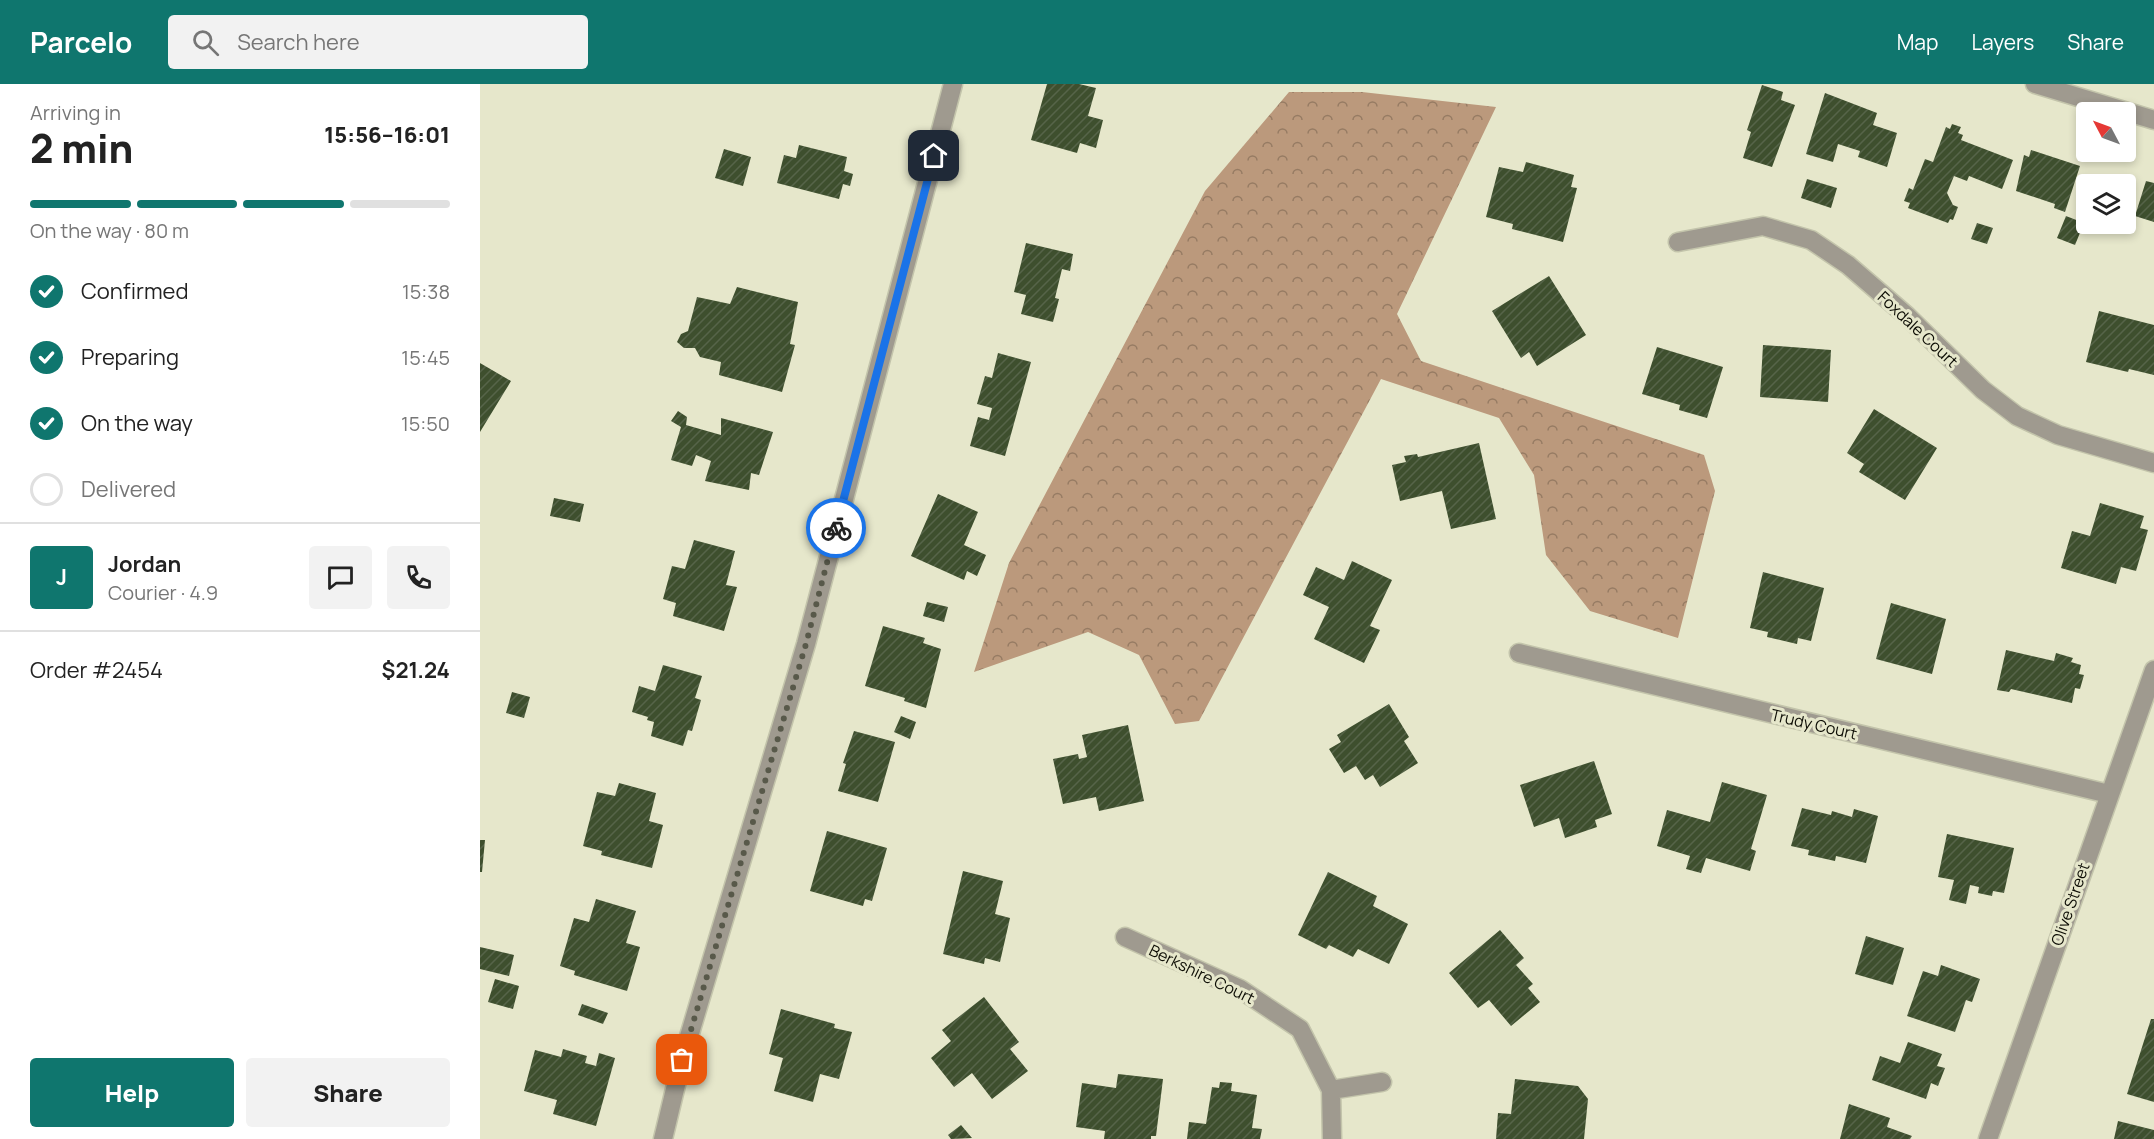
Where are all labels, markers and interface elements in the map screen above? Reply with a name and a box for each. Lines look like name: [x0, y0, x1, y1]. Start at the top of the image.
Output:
search box: [168, 15, 588, 69]
text: Parcelo: [30, 23, 132, 61]
icon: search: [189, 26, 222, 59]
text: Search here: [237, 27, 360, 57]
text: Map: [1897, 28, 1938, 56]
text: Layers: [1971, 28, 2034, 56]
text: Share: [2067, 28, 2124, 56]
text: Arriving in: [30, 99, 121, 126]
north arrow: [2076, 102, 2136, 162]
map controls: [2076, 102, 2136, 234]
text: 15:56–16:01: [324, 120, 450, 150]
text: 2 min: [30, 121, 133, 175]
pin: [908, 130, 959, 181]
icon: home: [917, 139, 950, 172]
button: layers: [2076, 174, 2136, 234]
text: On the way · 80 m: [30, 217, 189, 244]
icon: check: [30, 275, 63, 308]
text: Confirmed: [81, 276, 189, 306]
text: 15:38: [402, 278, 450, 305]
street label: Foxdale Court: [1873, 286, 1963, 372]
icon: check: [30, 341, 63, 374]
text: Preparing: [81, 342, 179, 372]
text: 15:45: [401, 344, 450, 371]
icon: check: [30, 407, 63, 440]
text: On the way: [81, 408, 193, 438]
text: 15:50: [401, 410, 450, 437]
text: Delivered: [81, 474, 176, 504]
courier: [806, 498, 866, 558]
icon: bike: [820, 512, 853, 545]
button: chat: [309, 546, 372, 609]
button: phone: [387, 546, 450, 609]
text: Jordan: [108, 549, 181, 579]
text: J: [56, 562, 67, 592]
text: Courier · 4.9: [108, 579, 218, 606]
text: Order #2454: [30, 655, 163, 685]
text: $21.24: [382, 655, 450, 685]
street label: Trudy Court: [1769, 703, 1859, 745]
street label: Olive Street: [2046, 860, 2094, 948]
street label: Berkshire Court: [1145, 939, 1259, 1009]
pin: [656, 1034, 707, 1085]
icon: bag: [665, 1043, 698, 1076]
button: Help: [30, 1058, 234, 1127]
button: Share: [246, 1058, 450, 1127]

